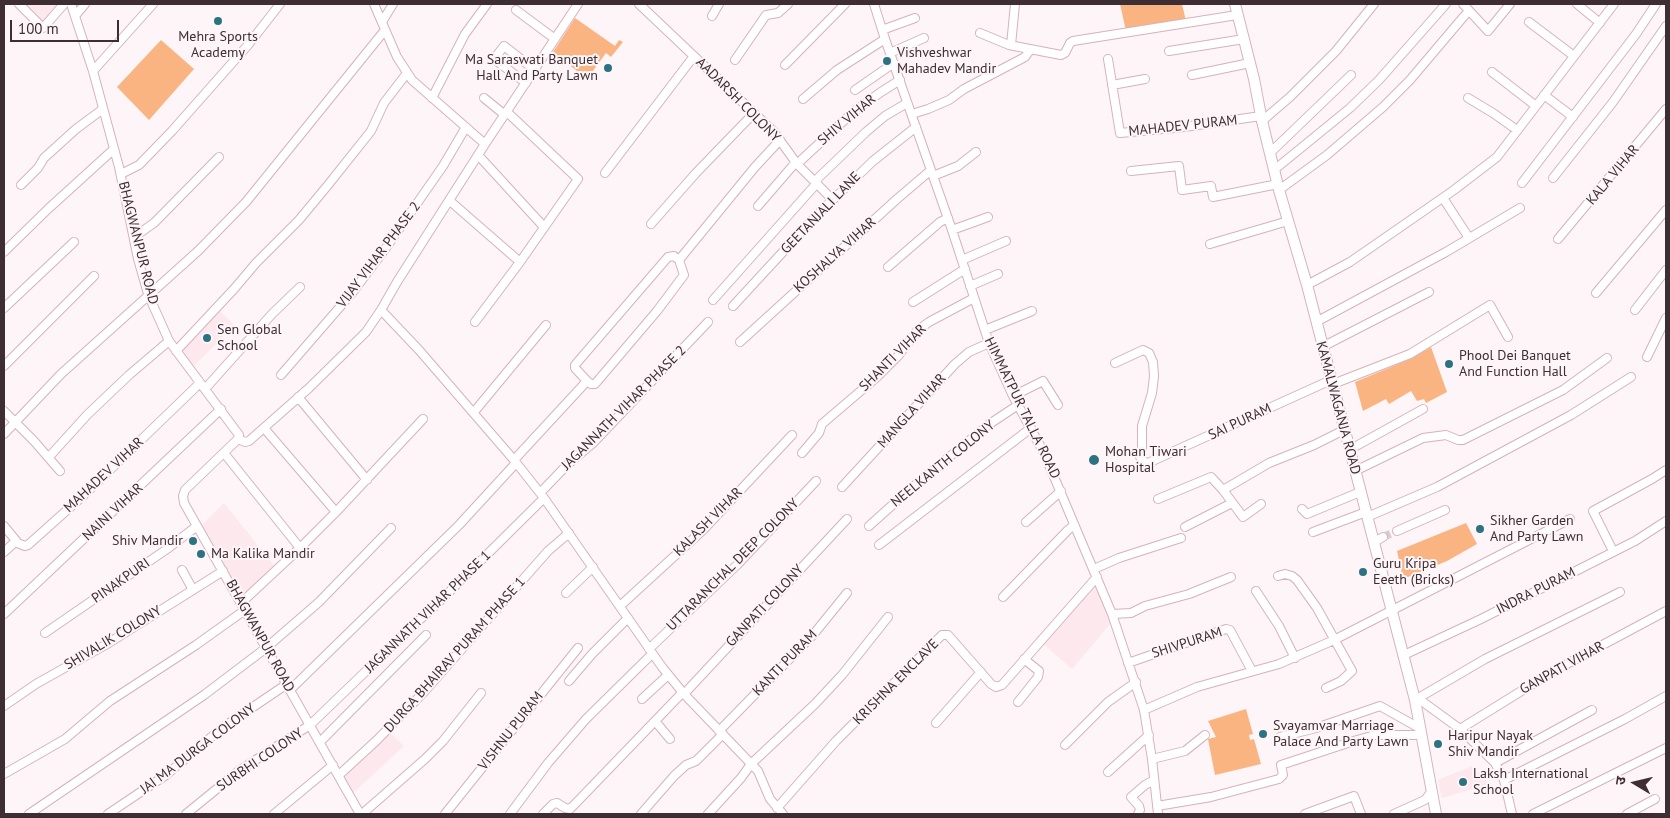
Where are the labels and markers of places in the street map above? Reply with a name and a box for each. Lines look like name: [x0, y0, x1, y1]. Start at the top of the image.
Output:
marker: Mehra Sports Academy: [212, 15, 224, 27]
place label: Mehra Sports Academy: [178, 29, 258, 62]
place label: Vishveshwar Mahadev Mandir: [897, 45, 996, 78]
place label: Ma Saraswati Banquet Hall And Party Lawn: [465, 52, 598, 84]
marker: Vishveshwar Mahadev Mandir: [881, 55, 893, 67]
marker: Ma Saraswati Banquet Hall And Party Lawn: [602, 62, 614, 74]
place label: Sen Global School: [217, 322, 282, 354]
marker: Sen Global School: [201, 332, 213, 344]
place label: Phool Dei Banquet And Function Hall: [1459, 348, 1571, 381]
marker: Phool Dei Banquet And Function Hall: [1443, 358, 1455, 370]
place label: Mohan Tiwari Hospital: [1105, 444, 1187, 477]
marker: Mohan Tiwari Hospital: [1087, 453, 1101, 467]
place label: Sikher Garden And Party Lawn: [1490, 513, 1583, 546]
marker: Sikher Garden And Party Lawn: [1474, 523, 1486, 535]
place label: Shiv Mandir: [112, 533, 183, 549]
marker: Shiv Mandir: [187, 535, 199, 547]
place label: Ma Kalika Mandir: [211, 546, 315, 562]
marker: Ma Kalika Mandir: [195, 548, 207, 560]
place label: Guru Kripa Eeeth (Bricks): [1373, 556, 1454, 588]
marker: Guru Kripa Eeeth (Bricks): [1357, 566, 1369, 578]
place label: Svayamvar Marriage Palace And Party Lawn: [1273, 718, 1409, 750]
marker: Svayamvar Marriage Palace And Party Lawn: [1257, 728, 1269, 740]
place label: Haripur Nayak Shiv Mandir: [1448, 728, 1533, 760]
marker: Haripur Nayak Shiv Mandir: [1432, 738, 1444, 750]
place label: Laksh International School: [1473, 766, 1588, 799]
marker: Laksh International School: [1457, 776, 1469, 788]

